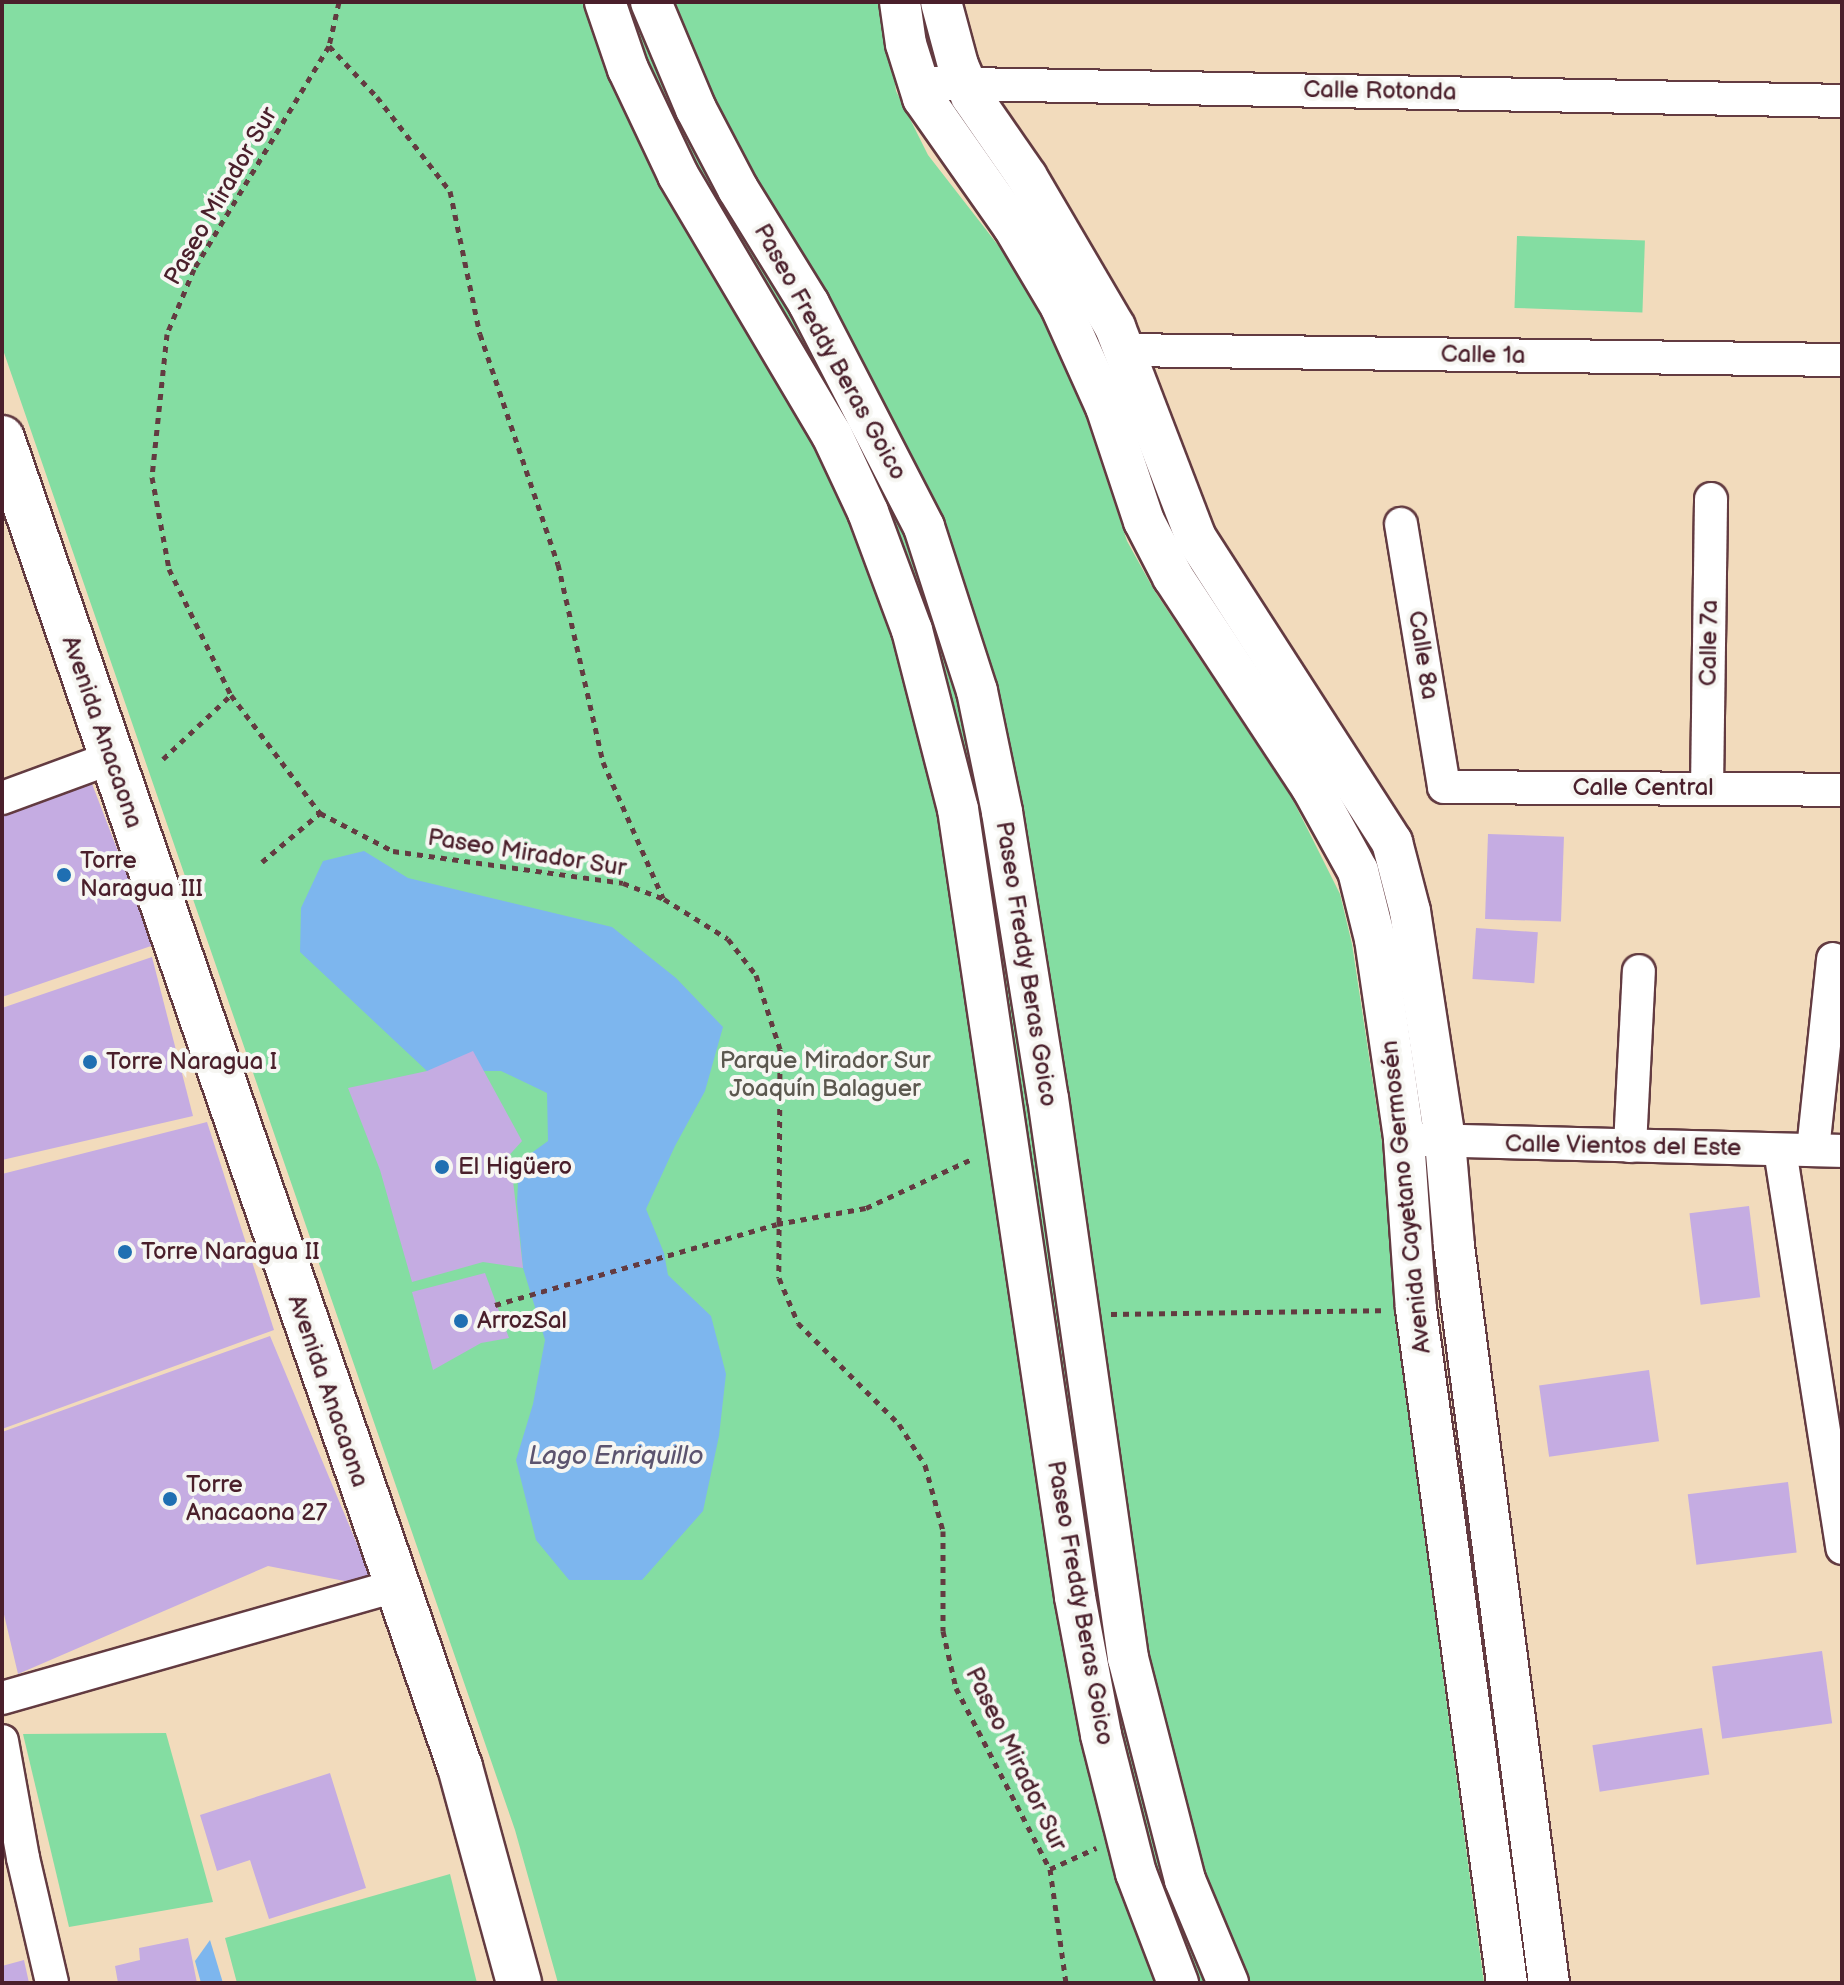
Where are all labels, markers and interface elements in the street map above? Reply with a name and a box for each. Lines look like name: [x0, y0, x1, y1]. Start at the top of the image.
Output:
street label: Calle Rotonda: [1303, 75, 1457, 107]
street label: Paseo Mirador Sur: [158, 102, 284, 290]
street label: Paseo Freddy Beras Goico: [747, 218, 913, 486]
street label: Calle 1a: [1440, 340, 1526, 370]
street label: Calle 7a: [1694, 599, 1724, 687]
street label: Calle 8a: [1402, 609, 1444, 701]
street label: Avenida Anacaona: [56, 632, 148, 832]
street label: Calle Central: [1572, 774, 1714, 802]
street label: Paseo Freddy Beras Goico: [989, 819, 1063, 1109]
street label: Paseo Mirador Sur: [425, 823, 629, 883]
place label: Torre Naragua III: [80, 847, 203, 903]
marker: Torre Naragua III: [55, 866, 73, 884]
street label: Avenida Cayetano Germosén: [1375, 1039, 1437, 1355]
park label: Parque Mirador Sur Joaquín Balaguer: [719, 1047, 931, 1103]
place label: Torre Naragua I: [106, 1048, 277, 1076]
marker: Torre Naragua I: [81, 1053, 99, 1071]
street label: Calle Vientos del Este: [1504, 1130, 1742, 1162]
place label: El Higüero: [458, 1153, 572, 1181]
marker: El Higüero: [433, 1158, 451, 1176]
place label: Torre Naragua II: [141, 1238, 320, 1266]
marker: Torre Naragua II: [116, 1243, 134, 1261]
street label: Avenida Anacaona: [282, 1291, 374, 1491]
place label: ArrozSal: [477, 1307, 567, 1335]
marker: ArrozSal: [452, 1312, 470, 1330]
water label: Lago Enriquillo: [529, 1441, 703, 1473]
street label: Paseo Freddy Beras Goico: [1041, 1458, 1119, 1748]
place label: Torre Anacaona 27: [186, 1471, 327, 1527]
marker: Torre Anacaona 27: [161, 1490, 179, 1508]
street label: Paseo Mirador Sur: [959, 1662, 1073, 1856]

